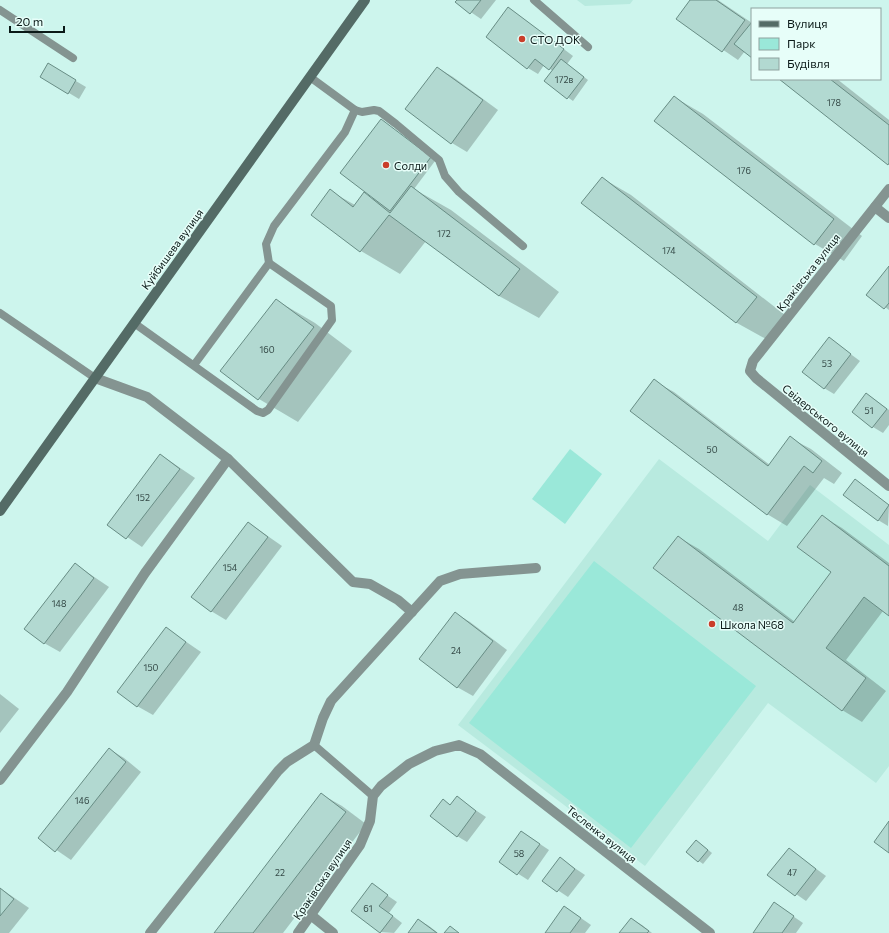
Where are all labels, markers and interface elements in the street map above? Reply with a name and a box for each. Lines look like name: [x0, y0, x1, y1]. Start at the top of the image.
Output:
scale bar: [10, 8, 64, 34]
legend: [751, 8, 881, 80]
text: 20 m: [16, 14, 43, 28]
text: Вулиця: [787, 16, 828, 30]
place label: СТО ДОК: [530, 33, 581, 46]
marker: СТО ДОК: [517, 34, 527, 44]
text: Парк: [787, 36, 816, 50]
text: Будівля: [787, 56, 830, 70]
house number: 172в: [555, 74, 573, 85]
house number: 178: [827, 97, 841, 108]
place label: Солди: [394, 159, 427, 172]
marker: Солди: [381, 160, 391, 170]
house number: 176: [737, 165, 751, 176]
street label: Куйбишева вулиця: [138, 206, 206, 292]
house number: 172: [437, 228, 451, 239]
street label: Краківська вулиця: [774, 231, 842, 313]
house number: 174: [662, 245, 676, 256]
house number: 160: [259, 344, 275, 355]
house number: 53: [822, 358, 832, 369]
street label: Свідерського вулиця: [780, 381, 872, 459]
house number: 51: [864, 405, 874, 416]
house number: 50: [706, 444, 718, 455]
house number: 152: [136, 492, 150, 503]
house number: 154: [223, 562, 238, 573]
house number: 148: [52, 598, 66, 609]
house number: 48: [733, 602, 743, 613]
place label: Школа №68: [720, 618, 784, 631]
marker: Школа №68: [707, 619, 717, 629]
house number: 24: [451, 645, 462, 656]
house number: 150: [144, 662, 159, 673]
house number: 146: [75, 795, 89, 806]
street label: Тесленка вулиця: [564, 803, 640, 865]
street label: Краківська вулиця: [290, 836, 354, 922]
house number: 58: [514, 848, 524, 859]
house number: 22: [275, 867, 285, 878]
house number: 47: [787, 867, 797, 878]
house number: 61: [363, 903, 373, 914]

